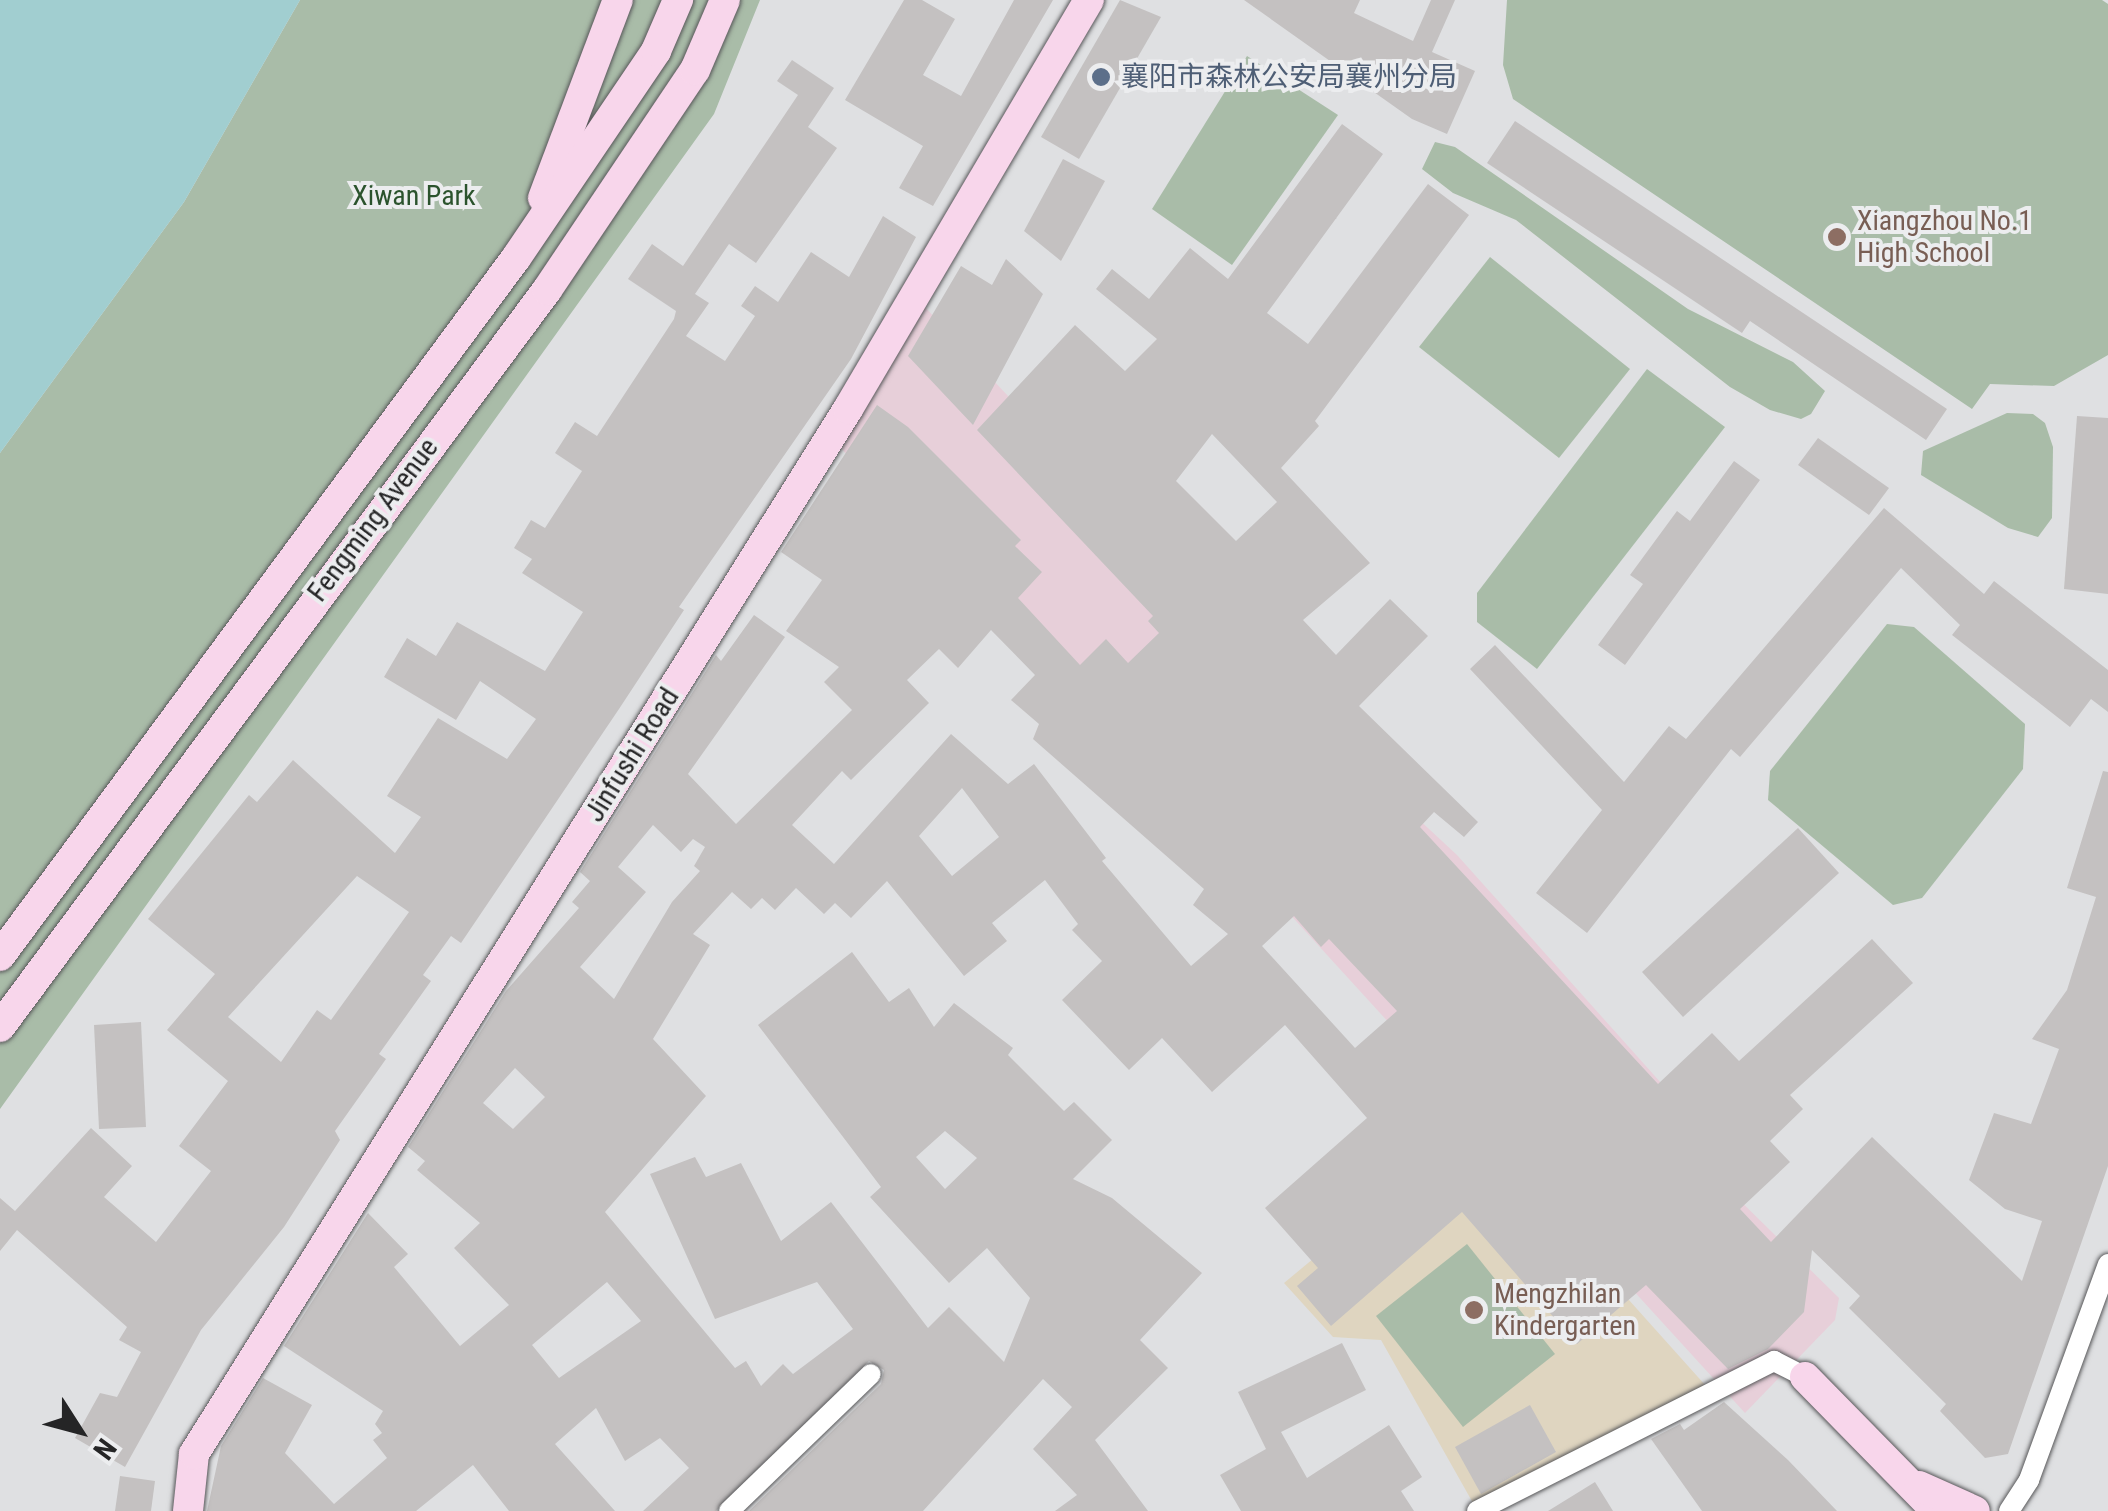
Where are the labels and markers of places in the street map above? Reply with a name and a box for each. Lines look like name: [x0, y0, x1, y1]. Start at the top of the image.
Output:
place label: 襄阳市森林公安局襄州分局: [1121, 60, 1457, 94]
marker: 襄阳市森林公安局襄州分局: [1090, 66, 1112, 88]
place label: Xiangzhou No.1 High School: [1857, 204, 2032, 270]
marker: Xiangzhou No.1 High School: [1826, 226, 1848, 248]
place label: Mengzhilan Kindergarten: [1494, 1277, 1636, 1343]
marker: Mengzhilan Kindergarten: [1463, 1299, 1485, 1321]

